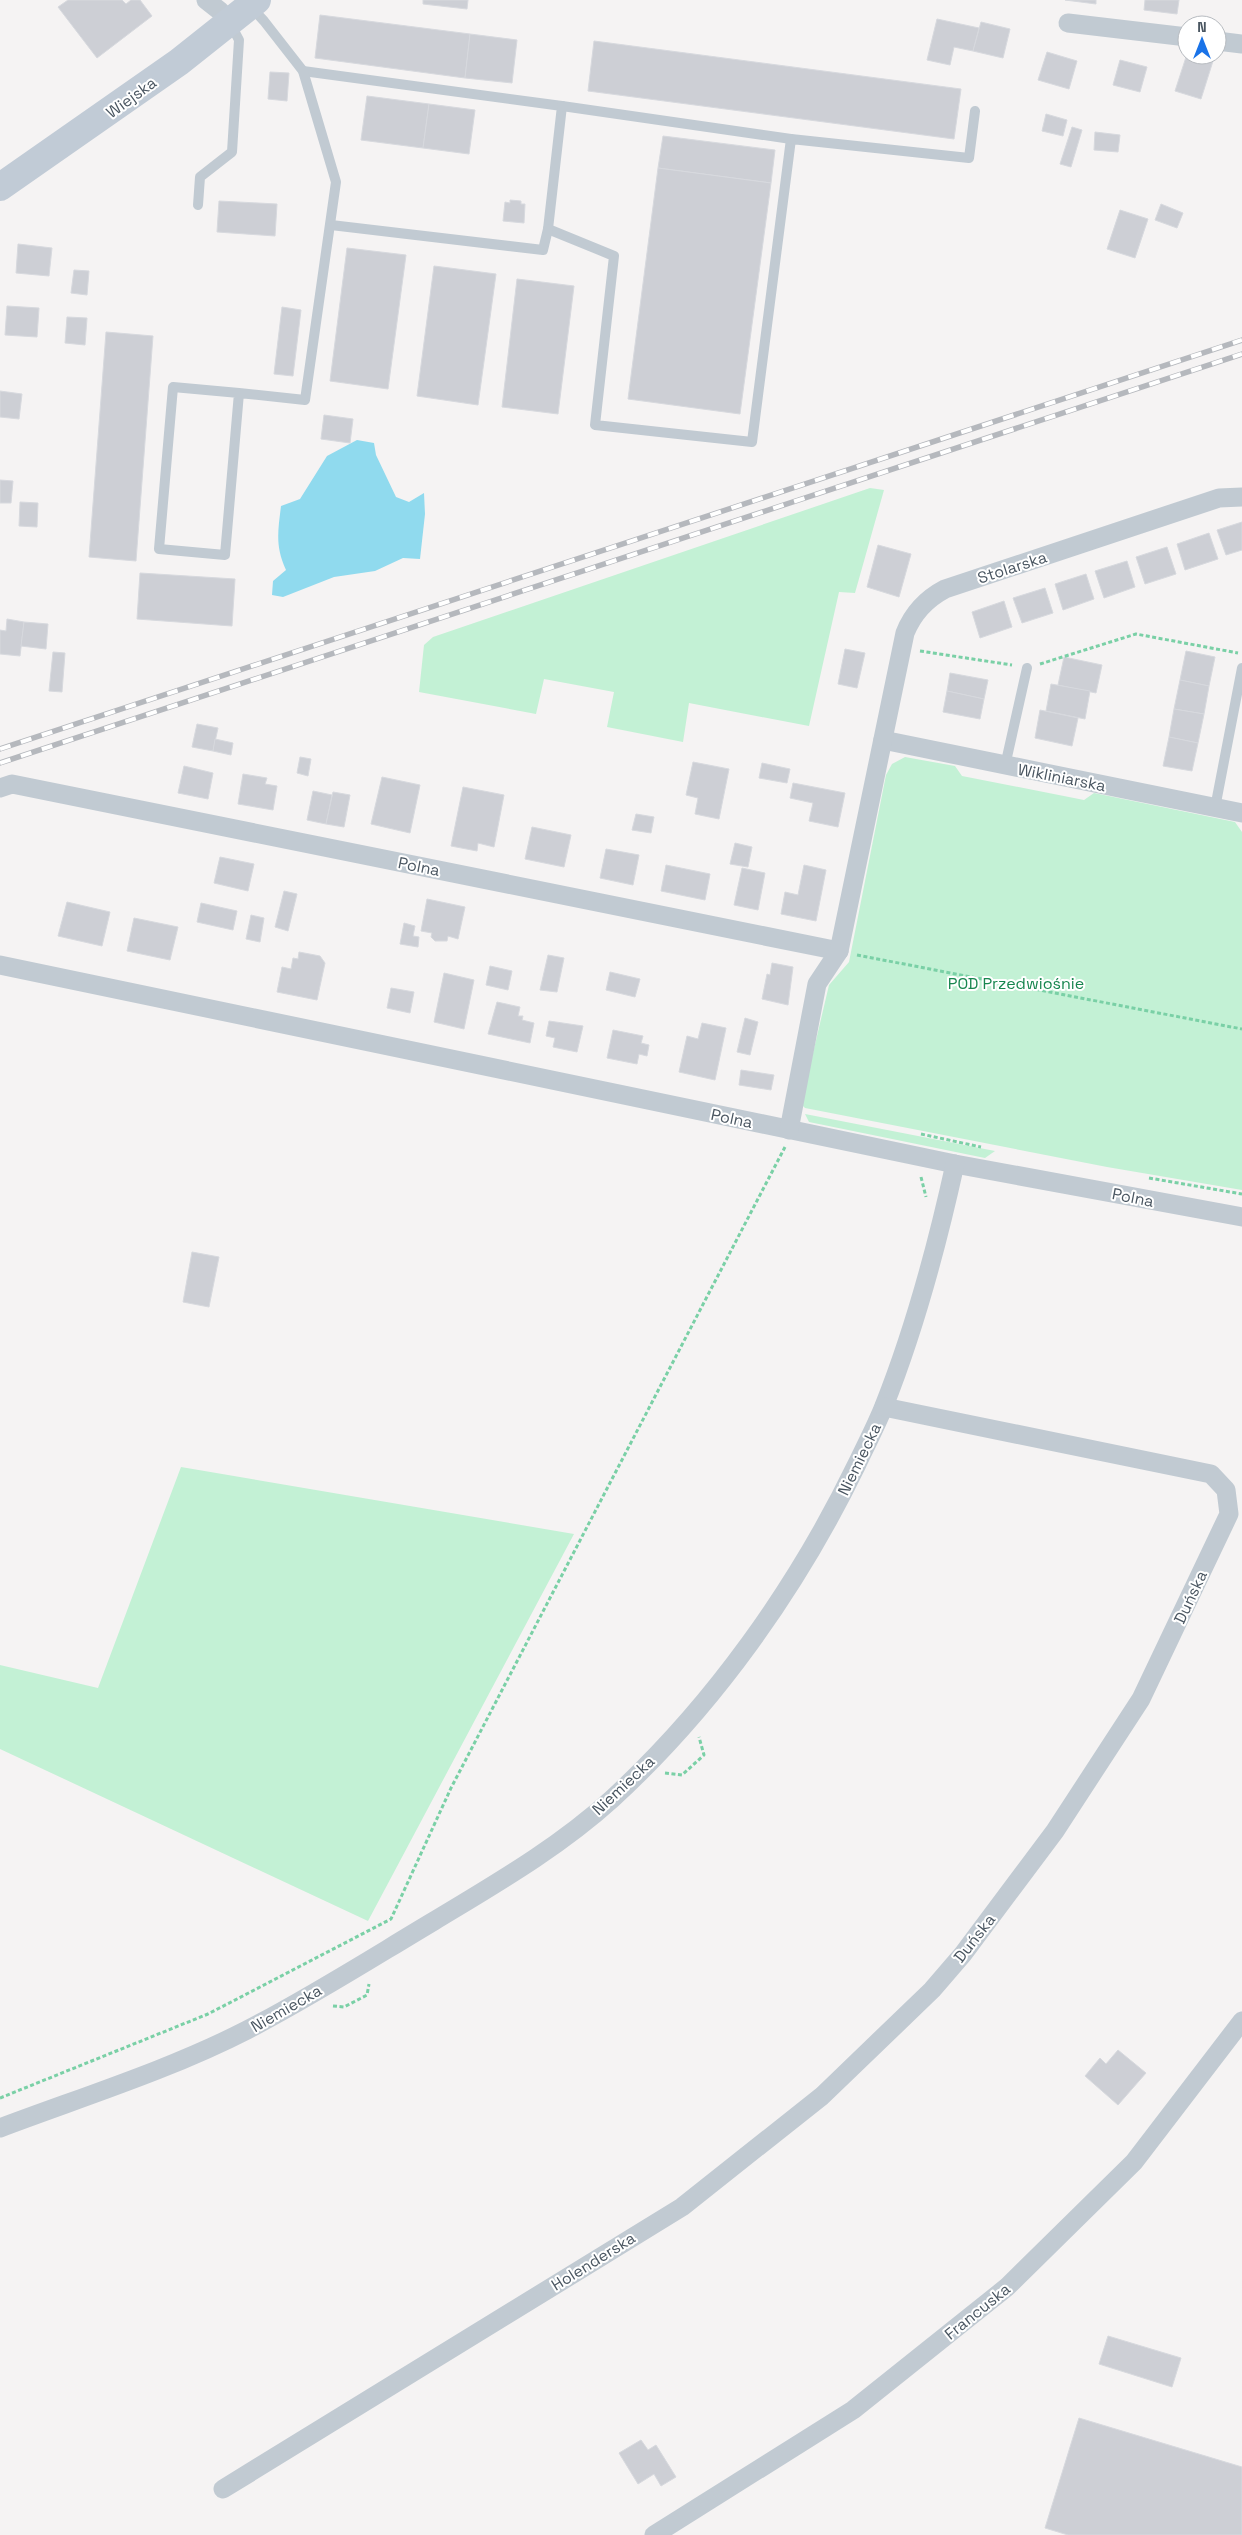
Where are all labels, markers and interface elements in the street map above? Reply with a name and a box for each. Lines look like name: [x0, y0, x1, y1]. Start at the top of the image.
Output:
north arrow: [1177, 15, 1227, 65]
text: N: [1197, 18, 1207, 36]
street label: Wiejska: [102, 72, 161, 123]
street label: Stolarska: [975, 546, 1050, 589]
street label: Wikliniarska: [1016, 759, 1108, 796]
street label: Polna: [396, 852, 442, 881]
park label: POD Przedwiośnie: [948, 973, 1084, 994]
street label: Polna: [709, 1104, 755, 1133]
street label: Polna: [1110, 1183, 1156, 1212]
street label: Niemiecka: [833, 1419, 886, 1499]
street label: Duńska: [1169, 1567, 1212, 1627]
street label: Niemiecka: [588, 1751, 659, 1820]
street label: Duńska: [949, 1910, 1000, 1967]
street label: Niemiecka: [247, 1980, 325, 2037]
street label: Holenderska: [547, 2227, 639, 2296]
street label: Francuska: [940, 2278, 1015, 2344]

